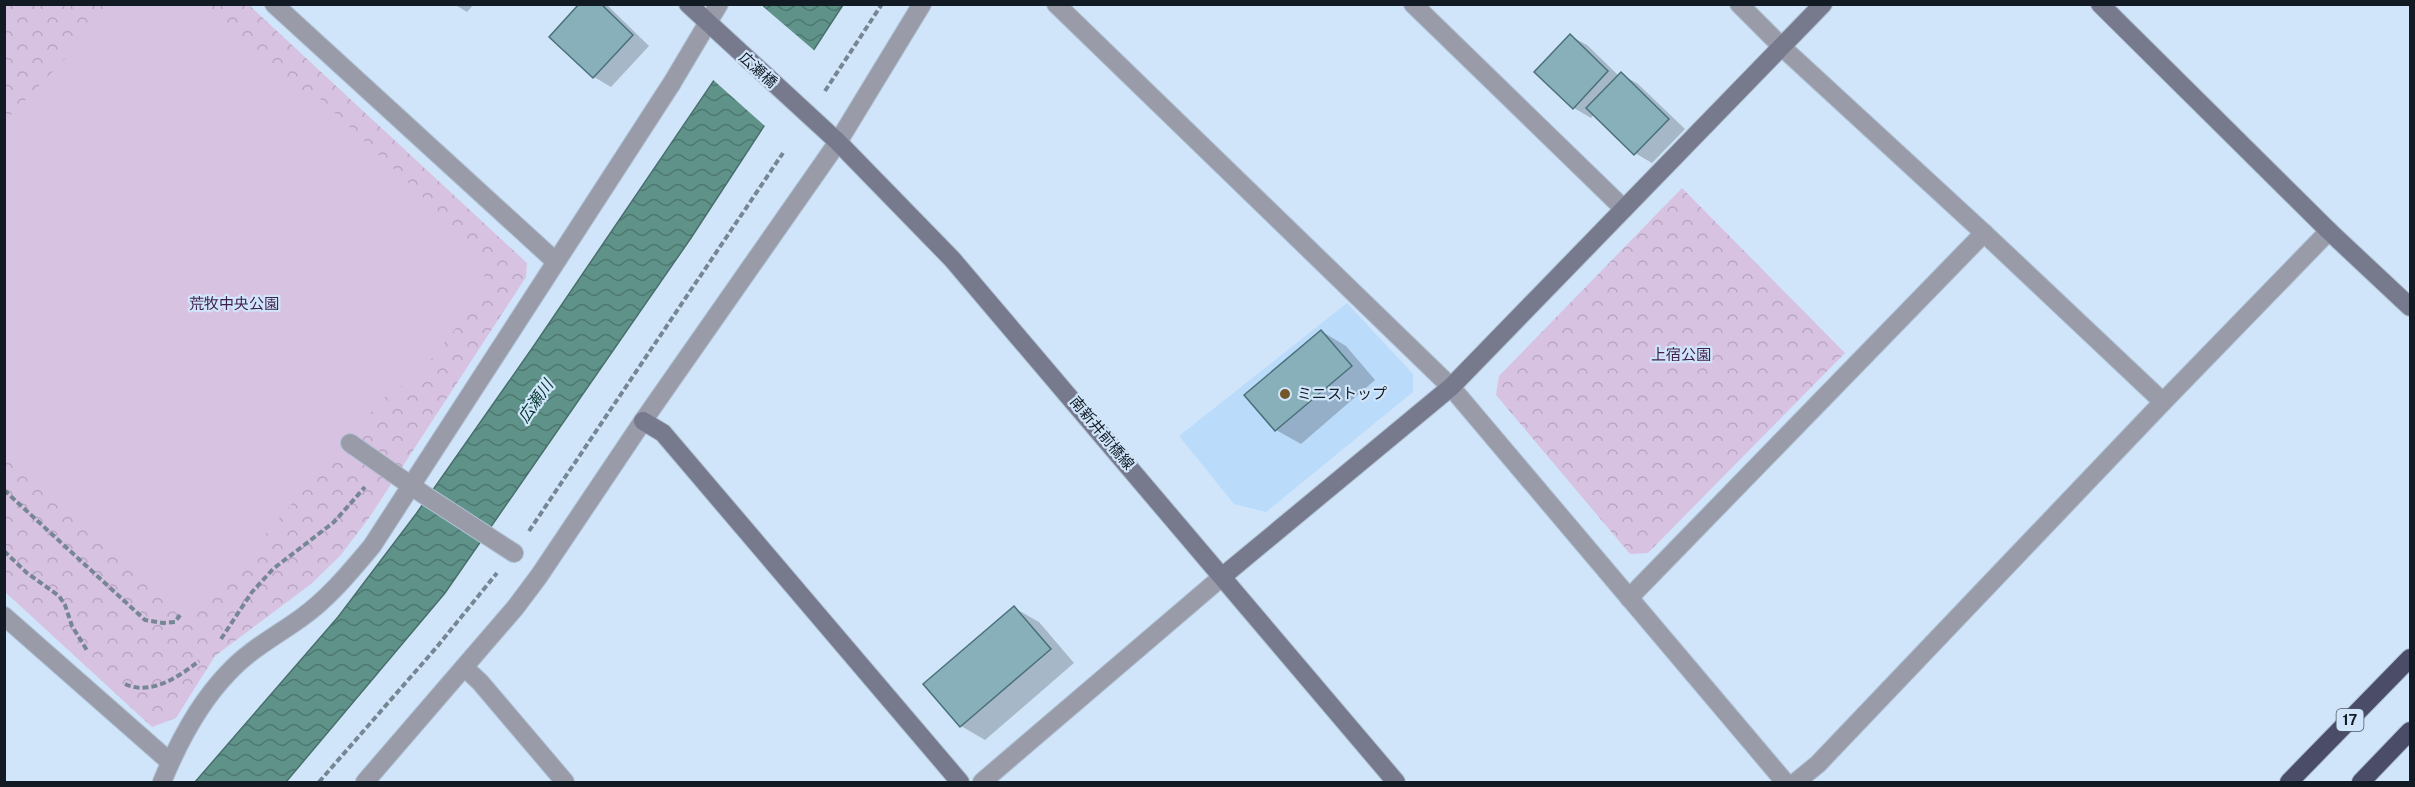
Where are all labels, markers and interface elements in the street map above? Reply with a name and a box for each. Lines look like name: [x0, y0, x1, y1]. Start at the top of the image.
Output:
street label: 広瀬橋: [736, 48, 781, 91]
park label: 荒牧中央公園: [189, 295, 279, 312]
park label: 上宿公園: [1651, 346, 1711, 363]
water label: 広瀬川: [514, 375, 558, 426]
place label: ミニストップ: [1297, 385, 1387, 402]
marker: ミニストップ: [1278, 387, 1292, 401]
street label: 南新井前橋線: [1067, 393, 1138, 473]
road number: 17: [2336, 709, 2364, 731]

